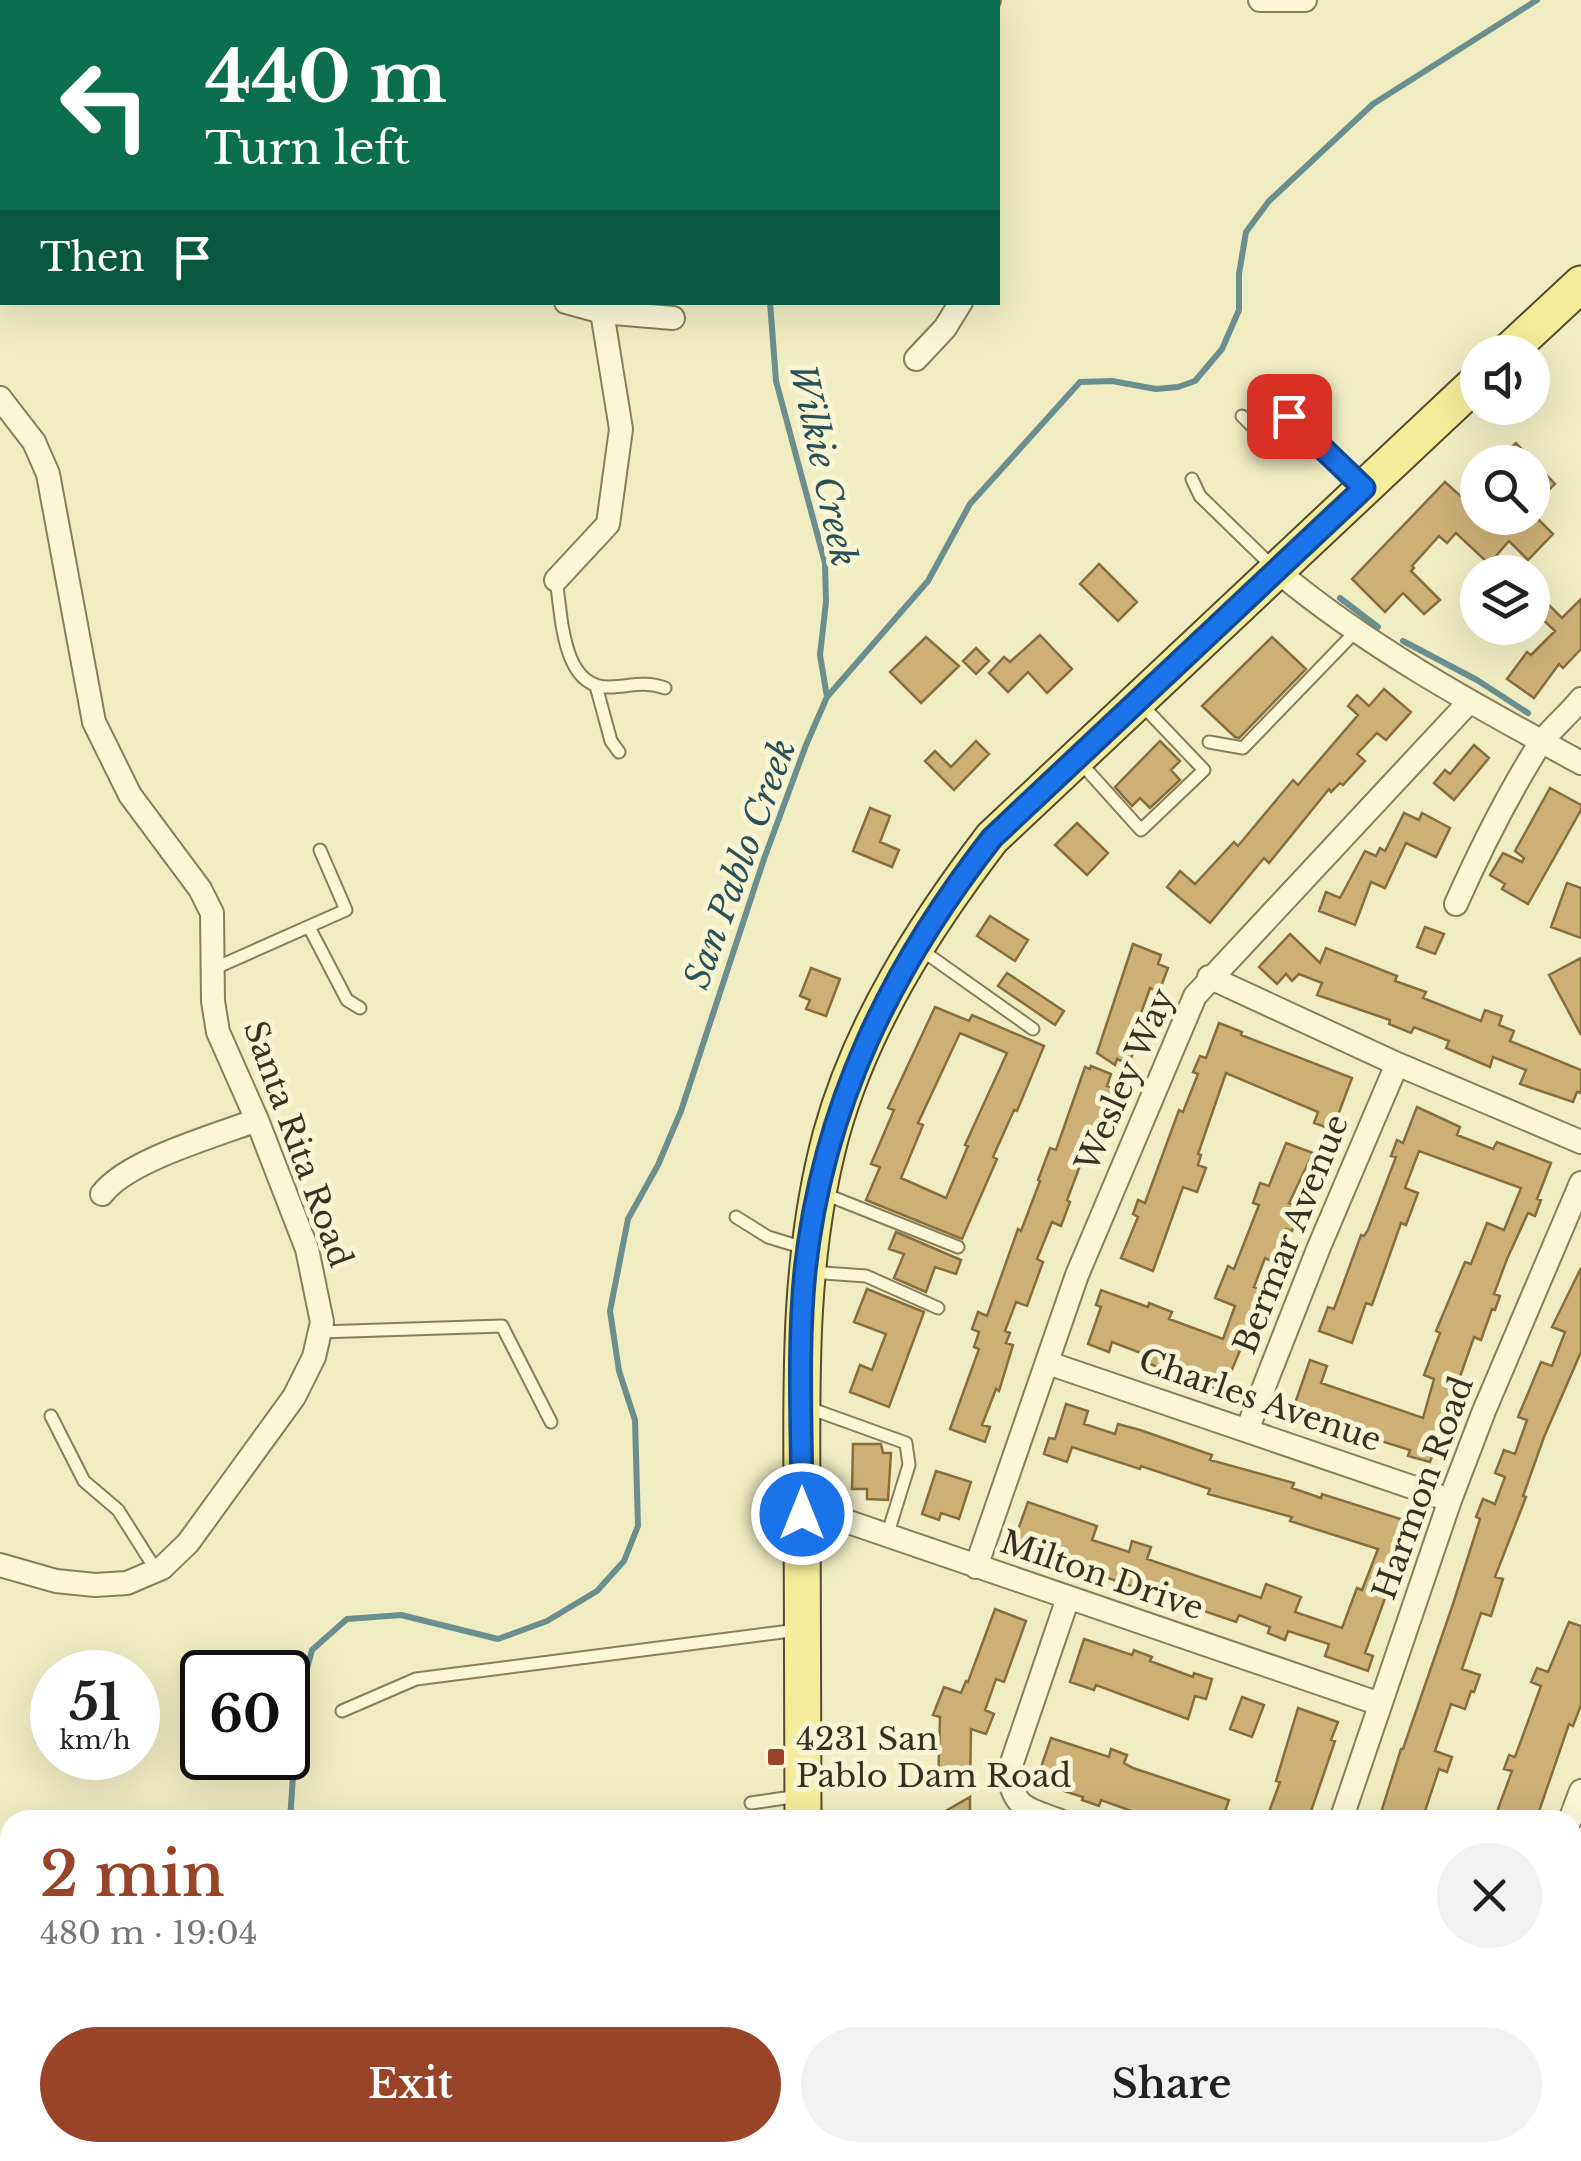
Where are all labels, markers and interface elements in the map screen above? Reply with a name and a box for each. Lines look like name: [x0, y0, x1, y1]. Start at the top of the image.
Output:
text: 440 m: [205, 34, 447, 121]
icon: left: [40, 40, 170, 170]
text: Turn left: [205, 120, 410, 176]
icon: arrive: [165, 230, 220, 285]
text: Then: [40, 234, 145, 281]
map controls: [1460, 335, 1550, 645]
button: sound: [1460, 335, 1550, 425]
water label: Wilkie Creek: [781, 359, 866, 570]
pin: [1247, 374, 1332, 459]
icon: arrive: [1262, 389, 1317, 444]
button: search: [1460, 445, 1550, 535]
button: layers: [1460, 555, 1550, 645]
water label: San Pablo Creek: [674, 733, 805, 994]
street label: Wesley Way: [1066, 982, 1183, 1179]
street label: Santa Rita Road: [235, 1015, 361, 1273]
street label: Bermar Avenue: [1225, 1109, 1357, 1359]
street label: Charles Avenue: [1134, 1340, 1386, 1460]
street label: Harmon Road: [1364, 1371, 1482, 1605]
position arrow: [750, 1462, 854, 1566]
street label: Milton Drive: [995, 1522, 1209, 1628]
speed limit sign: 60: [180, 1650, 310, 1780]
text: 51: [69, 1671, 121, 1734]
place label: 4231 San Pablo Dam Road: [796, 1719, 1071, 1796]
text: km/h: [60, 1725, 130, 1756]
marker: 4231 San Pablo Dam Road: [765, 1746, 787, 1768]
text: 2 min: [40, 1838, 225, 1912]
button: close: [1437, 1843, 1542, 1948]
text: 480 m · 19:04: [40, 1913, 258, 1953]
button: Exit: [40, 2027, 781, 2142]
button: Share: [801, 2027, 1542, 2142]

